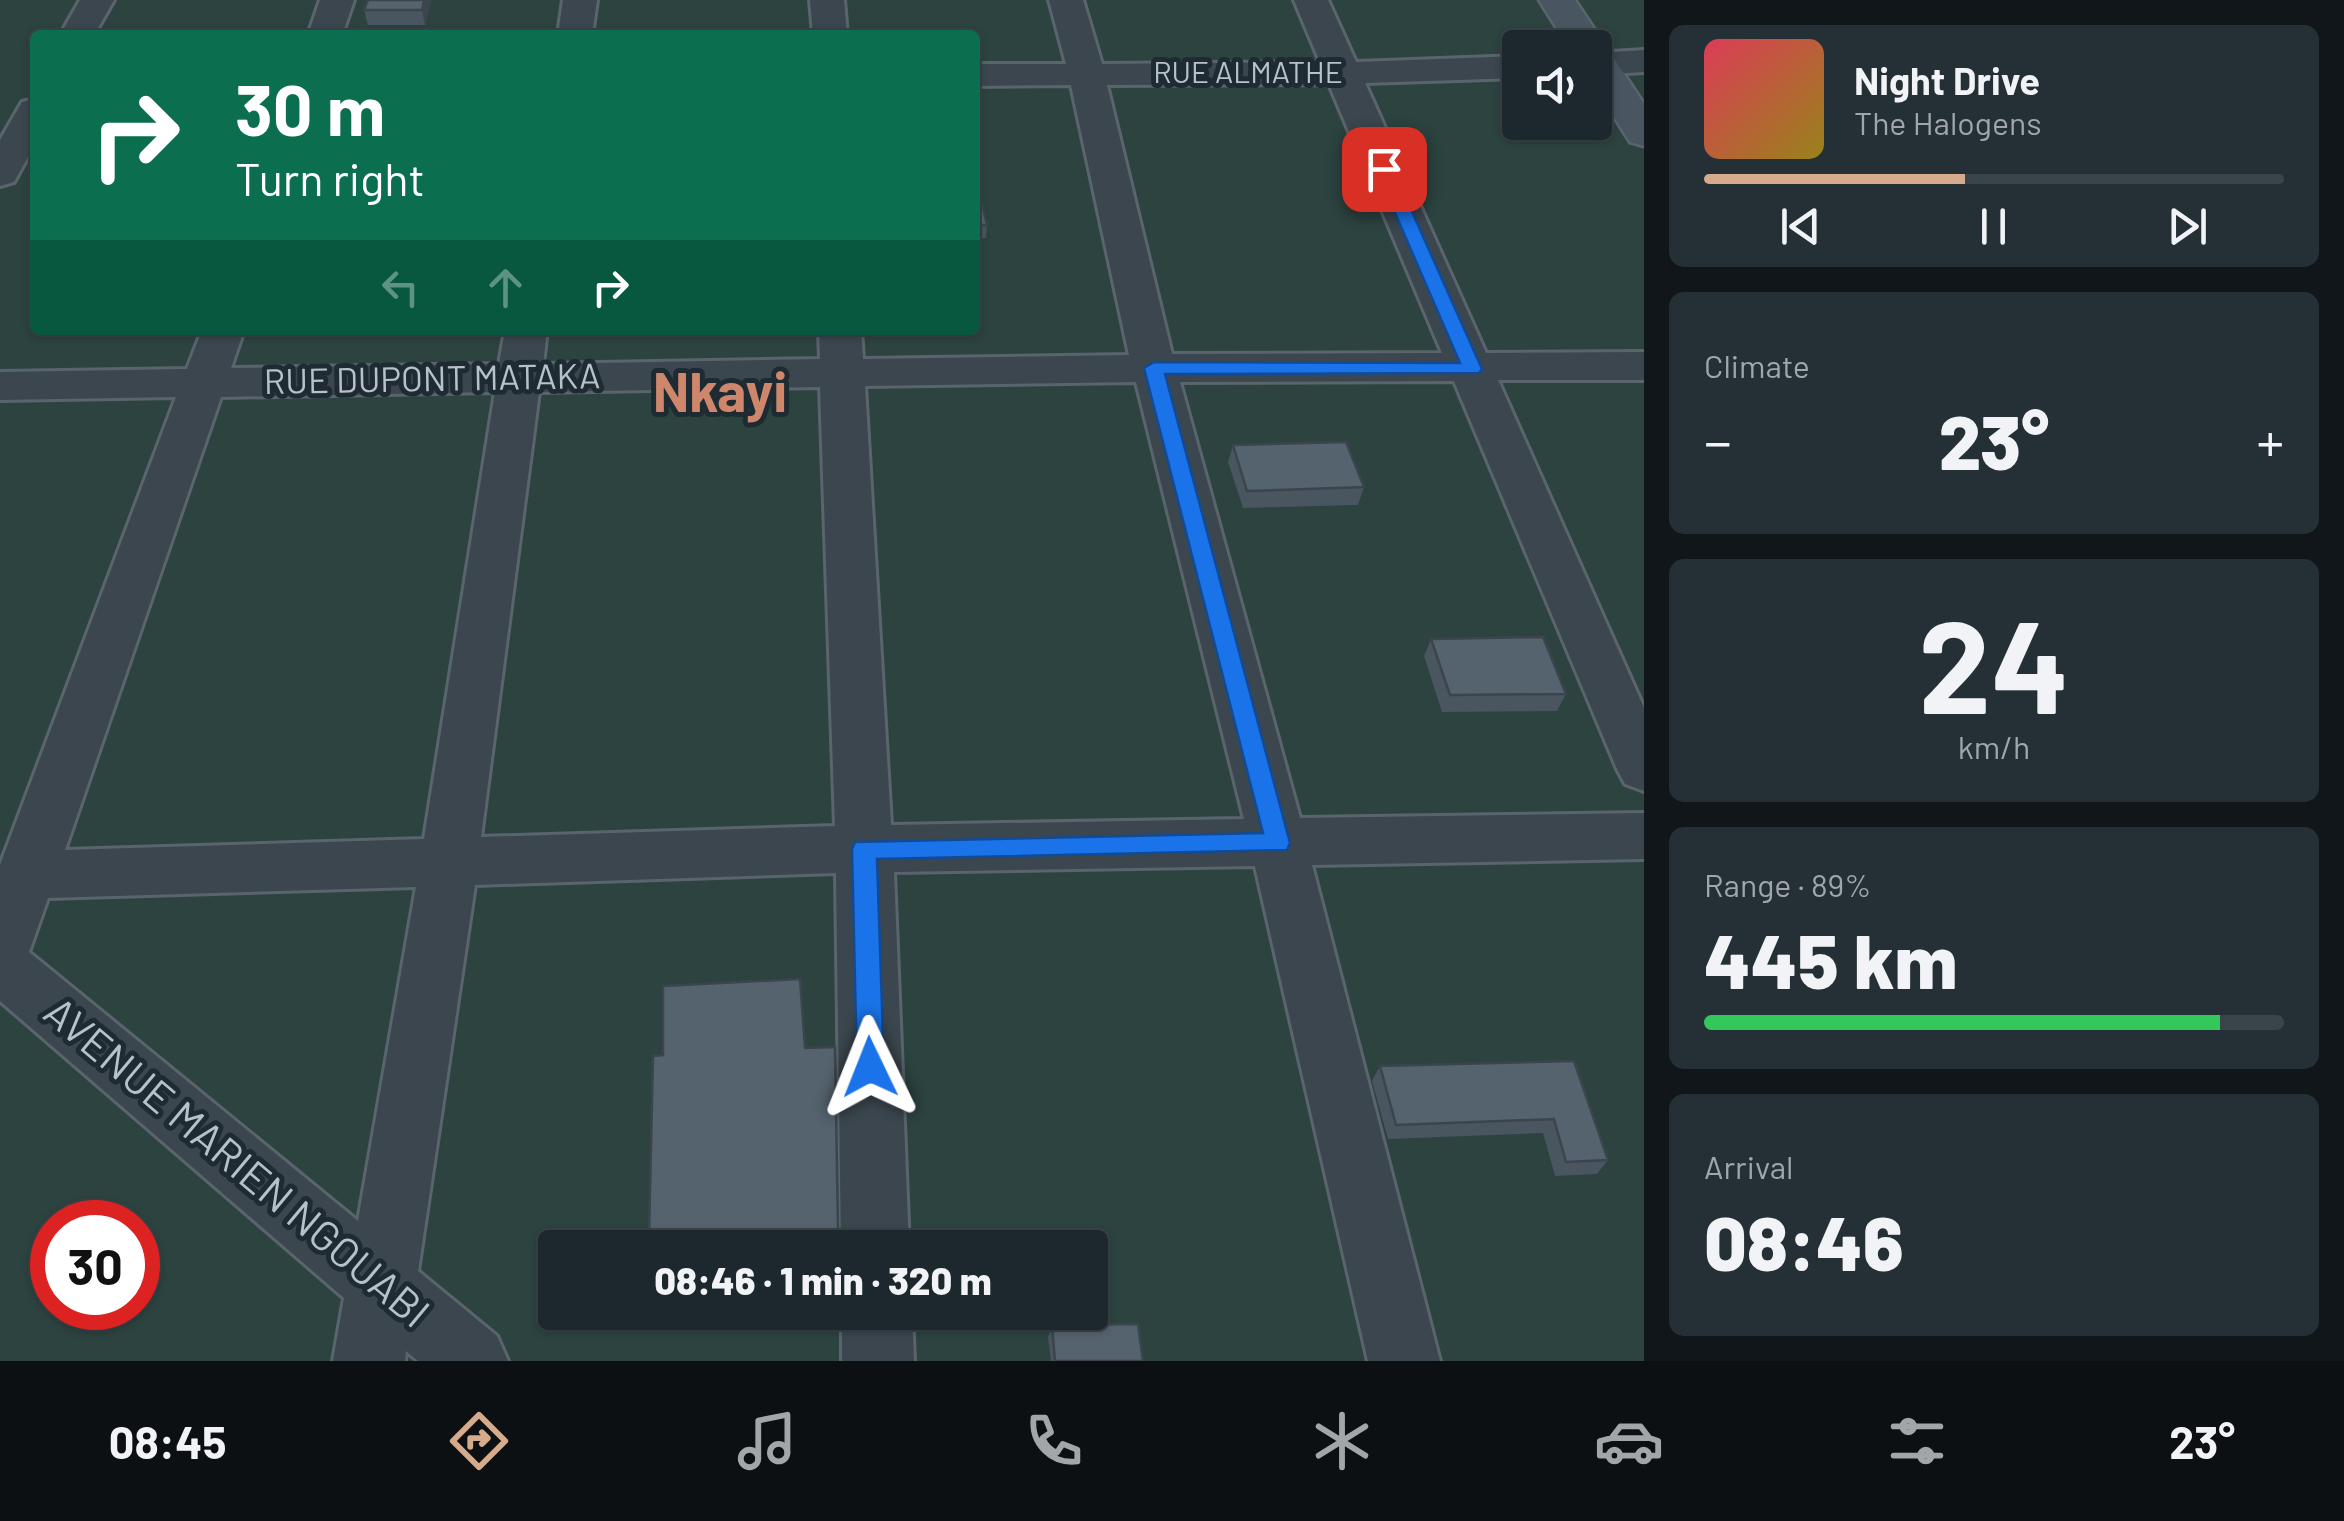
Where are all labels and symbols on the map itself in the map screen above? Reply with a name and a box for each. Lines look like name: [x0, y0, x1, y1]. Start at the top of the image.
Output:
street label: RUE ALMATHE: [1153, 53, 1343, 89]
pin: [1342, 127, 1427, 212]
street label: RUE DUPONT MATAKA: [263, 353, 601, 401]
district label: Nkayi: [653, 357, 787, 423]
street label: AVENUE MARIEN NGOUABI: [36, 985, 441, 1336]
position arrow: [818, 1015, 922, 1119]
speed limit sign: 30: [30, 1200, 160, 1330]

